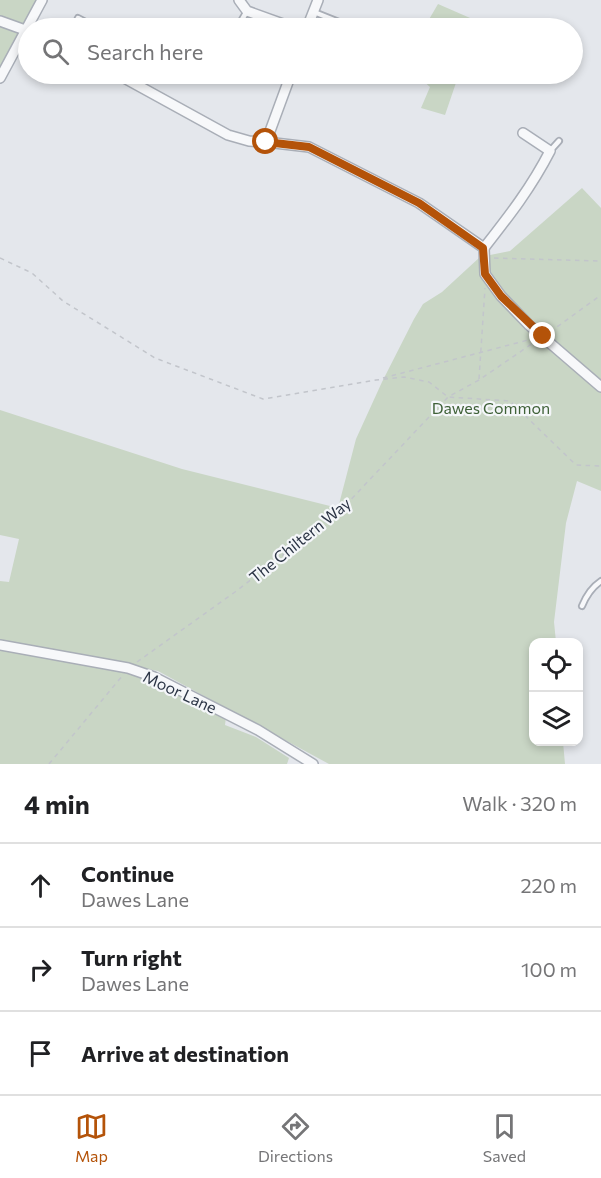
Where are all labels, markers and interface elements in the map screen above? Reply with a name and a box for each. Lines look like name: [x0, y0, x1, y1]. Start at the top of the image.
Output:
search box: [18, 18, 583, 84]
icon: search: [39, 35, 72, 68]
text: Search here: [87, 38, 203, 65]
route start: [252, 128, 278, 154]
route end: [529, 322, 555, 348]
park label: Dawes Common: [432, 398, 550, 417]
street label: The Chiltern Way: [245, 493, 354, 586]
map controls: [529, 638, 583, 746]
button: locate: [529, 638, 583, 692]
street label: Moor Lane: [140, 666, 220, 717]
button: layers: [529, 692, 583, 746]
text: 4 min: [24, 788, 90, 819]
text: Walk · 320 m: [462, 791, 577, 815]
text: Continue: [81, 860, 174, 887]
icon: ahead: [24, 869, 57, 902]
text: 220 m: [521, 873, 577, 897]
text: Dawes Lane: [81, 887, 189, 911]
text: Turn right: [81, 944, 182, 971]
icon: right: [24, 953, 57, 986]
text: 100 m: [521, 957, 577, 981]
text: Dawes Lane: [81, 971, 189, 995]
icon: arrive: [24, 1037, 57, 1070]
text: Arrive at destination: [81, 1040, 289, 1067]
tab: Map: [75, 1110, 108, 1165]
tab: Directions: [258, 1110, 333, 1165]
tab: Saved: [483, 1110, 526, 1165]

